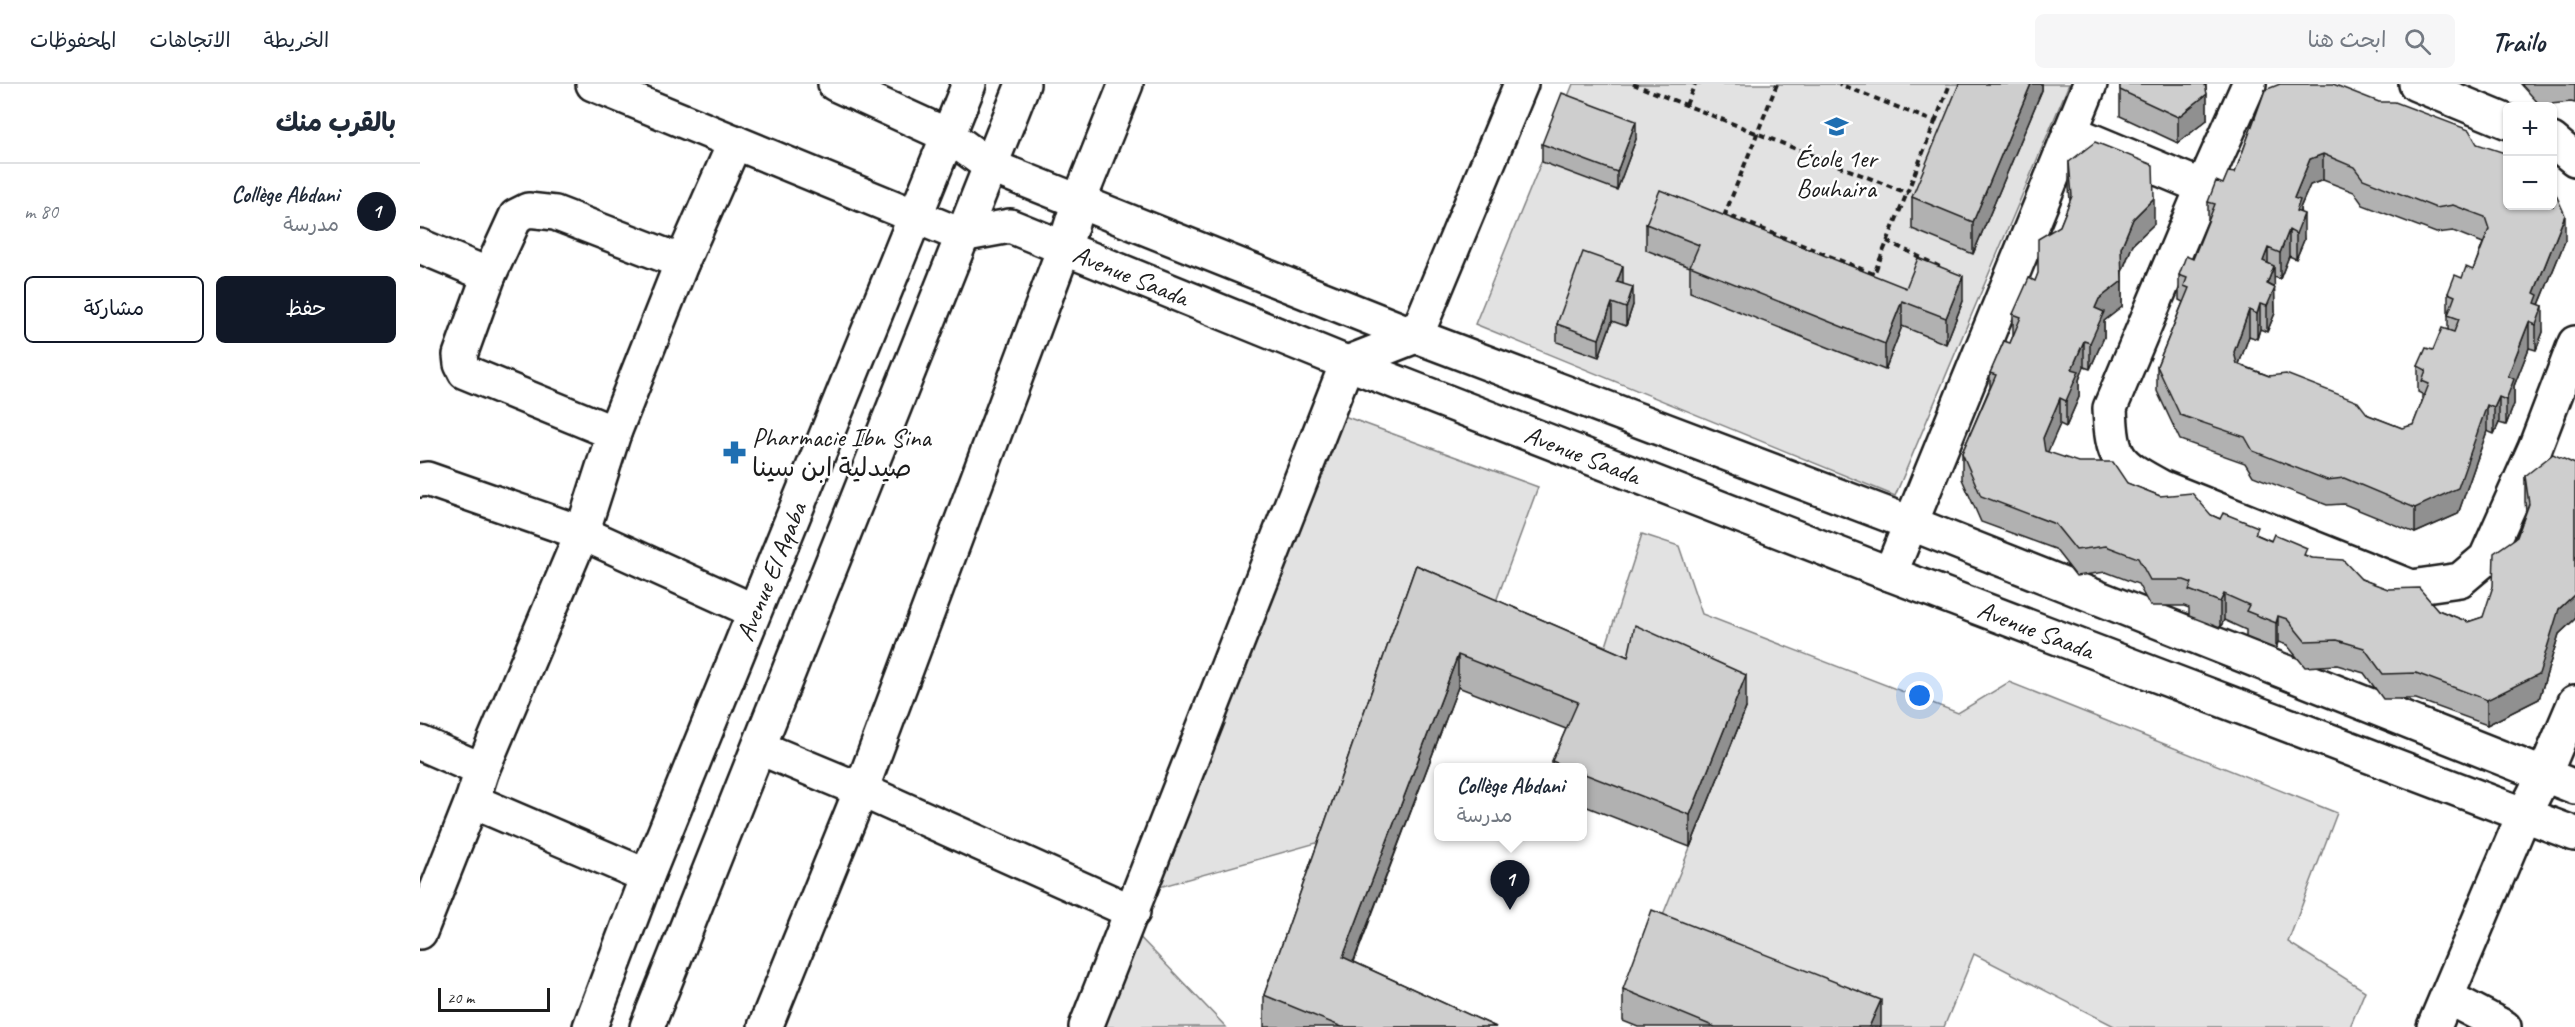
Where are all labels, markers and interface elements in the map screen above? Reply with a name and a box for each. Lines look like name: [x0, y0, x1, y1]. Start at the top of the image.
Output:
search box: [2035, 14, 2455, 68]
text: Trailo: [2491, 24, 2545, 59]
icon: search: [2401, 25, 2434, 58]
text: ابحث هنا: [2308, 26, 2386, 54]
text: المحفوظات: [30, 27, 116, 53]
text: الاتجاهات: [149, 27, 231, 53]
text: الخريطة: [264, 27, 329, 53]
map controls: [2503, 102, 2557, 210]
button: +: [2503, 102, 2557, 156]
text: بالقرب منك: [276, 106, 396, 139]
school or university icon: École 1er Bouhaira: [1823, 114, 1849, 140]
place label: École 1er Bouhaira: [1795, 142, 1879, 205]
button: −: [2503, 156, 2557, 210]
text: Collège Abdani: [232, 181, 339, 209]
text: 80 m: [24, 199, 58, 224]
text: 1: [372, 199, 381, 224]
text: مدرسة: [283, 212, 339, 237]
street label: Avenue Saada: [1068, 237, 1195, 315]
button: مشاركة: [24, 276, 204, 343]
button: حفظ: [216, 276, 396, 343]
street label: Avenue Saada: [1520, 418, 1647, 493]
place label: Pharmacie Ibn Sina صيدلية ابن سينا: [752, 421, 932, 484]
pharmacy icon: Pharmacie Ibn Sina صيدلية ابن سينا: [721, 439, 747, 465]
street label: Avenue El Aqaba: [728, 496, 815, 646]
street label: Avenue Saada: [1973, 593, 2100, 668]
your location: [1905, 681, 1934, 710]
popup: [1434, 763, 1587, 841]
text: Collège Abdani: [1457, 772, 1564, 800]
text: مدرسة: [1457, 803, 1513, 828]
pin: 1: [1490, 860, 1530, 910]
scale bar: [438, 985, 550, 1012]
text: 20 m: [447, 988, 474, 1008]

